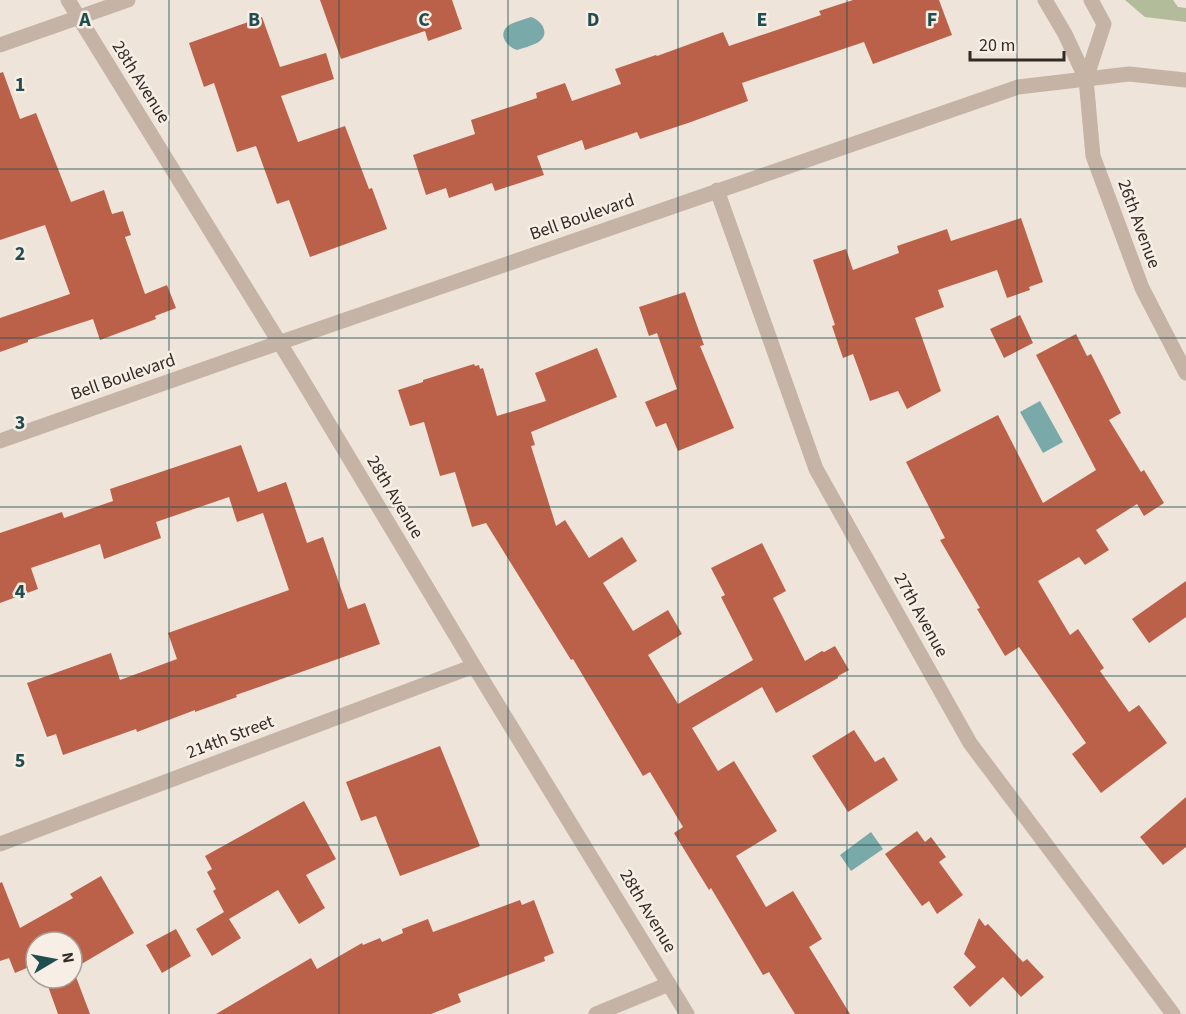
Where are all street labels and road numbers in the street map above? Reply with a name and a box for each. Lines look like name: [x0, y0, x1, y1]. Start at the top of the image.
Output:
street label: 28th Avenue: [106, 36, 176, 128]
street label: 26th Avenue: [1111, 176, 1167, 272]
street label: Bell Boulevard: [526, 187, 638, 247]
street label: Bell Boulevard: [67, 347, 179, 407]
street label: 28th Avenue: [360, 451, 430, 543]
street label: 27th Avenue: [888, 568, 954, 662]
street label: 214th Street: [183, 709, 277, 765]
street label: 28th Avenue: [613, 865, 683, 957]

